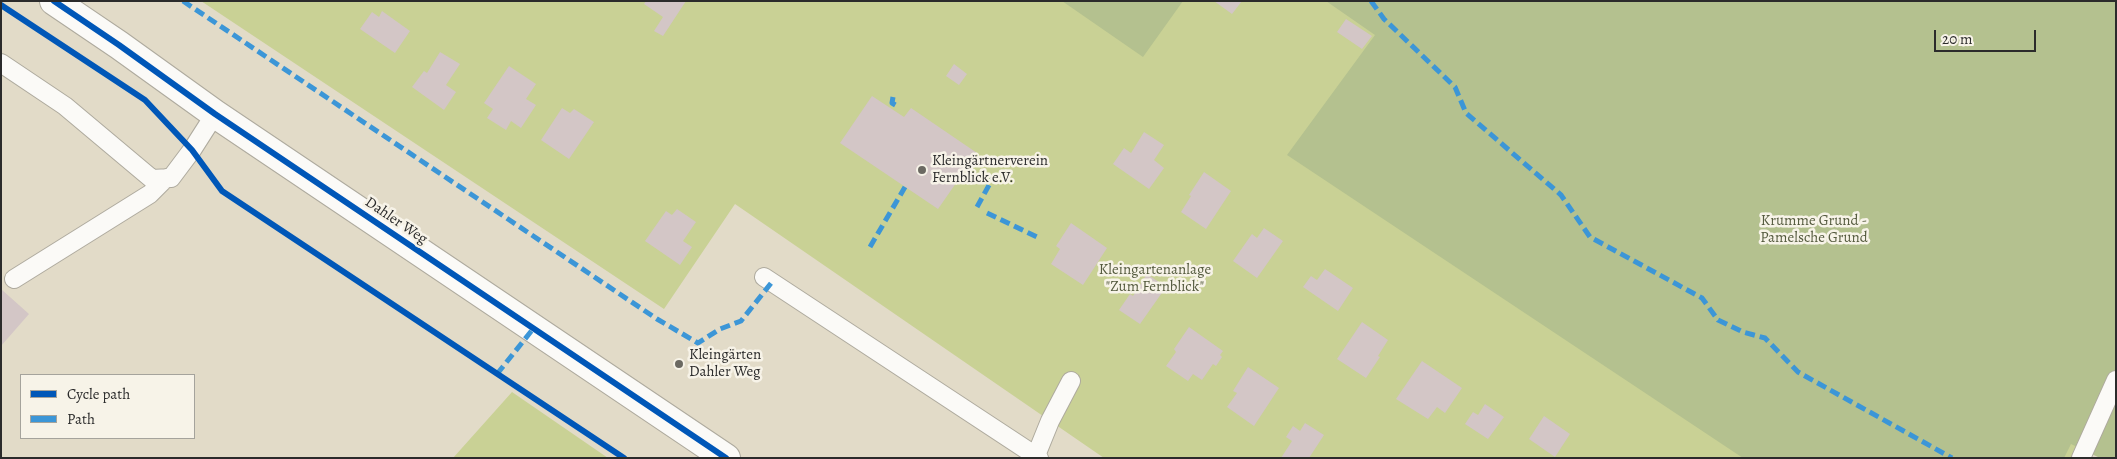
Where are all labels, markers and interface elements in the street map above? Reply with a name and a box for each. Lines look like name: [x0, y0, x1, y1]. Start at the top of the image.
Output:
scale bar: [1937, 20, 2040, 52]
text: 20 m: [1942, 29, 1973, 49]
place label: Kleingärtnerverein Fernblick e.V.: [932, 152, 1048, 187]
marker: Kleingärtnerverein Fernblick e.V.: [916, 164, 928, 176]
street label: Dahler Weg: [361, 194, 431, 248]
park label: Krumme Grund - Pamelsche Grund: [1760, 212, 1868, 247]
park label: Kleingartenanlage "Zum Fernblick": [1099, 261, 1211, 296]
place label: Kleingärten Dahler Weg: [689, 346, 761, 381]
marker: Kleingärten Dahler Weg: [673, 358, 685, 370]
legend: [20, 374, 195, 439]
text: Cycle path: [67, 384, 130, 404]
text: Path: [67, 409, 95, 429]

